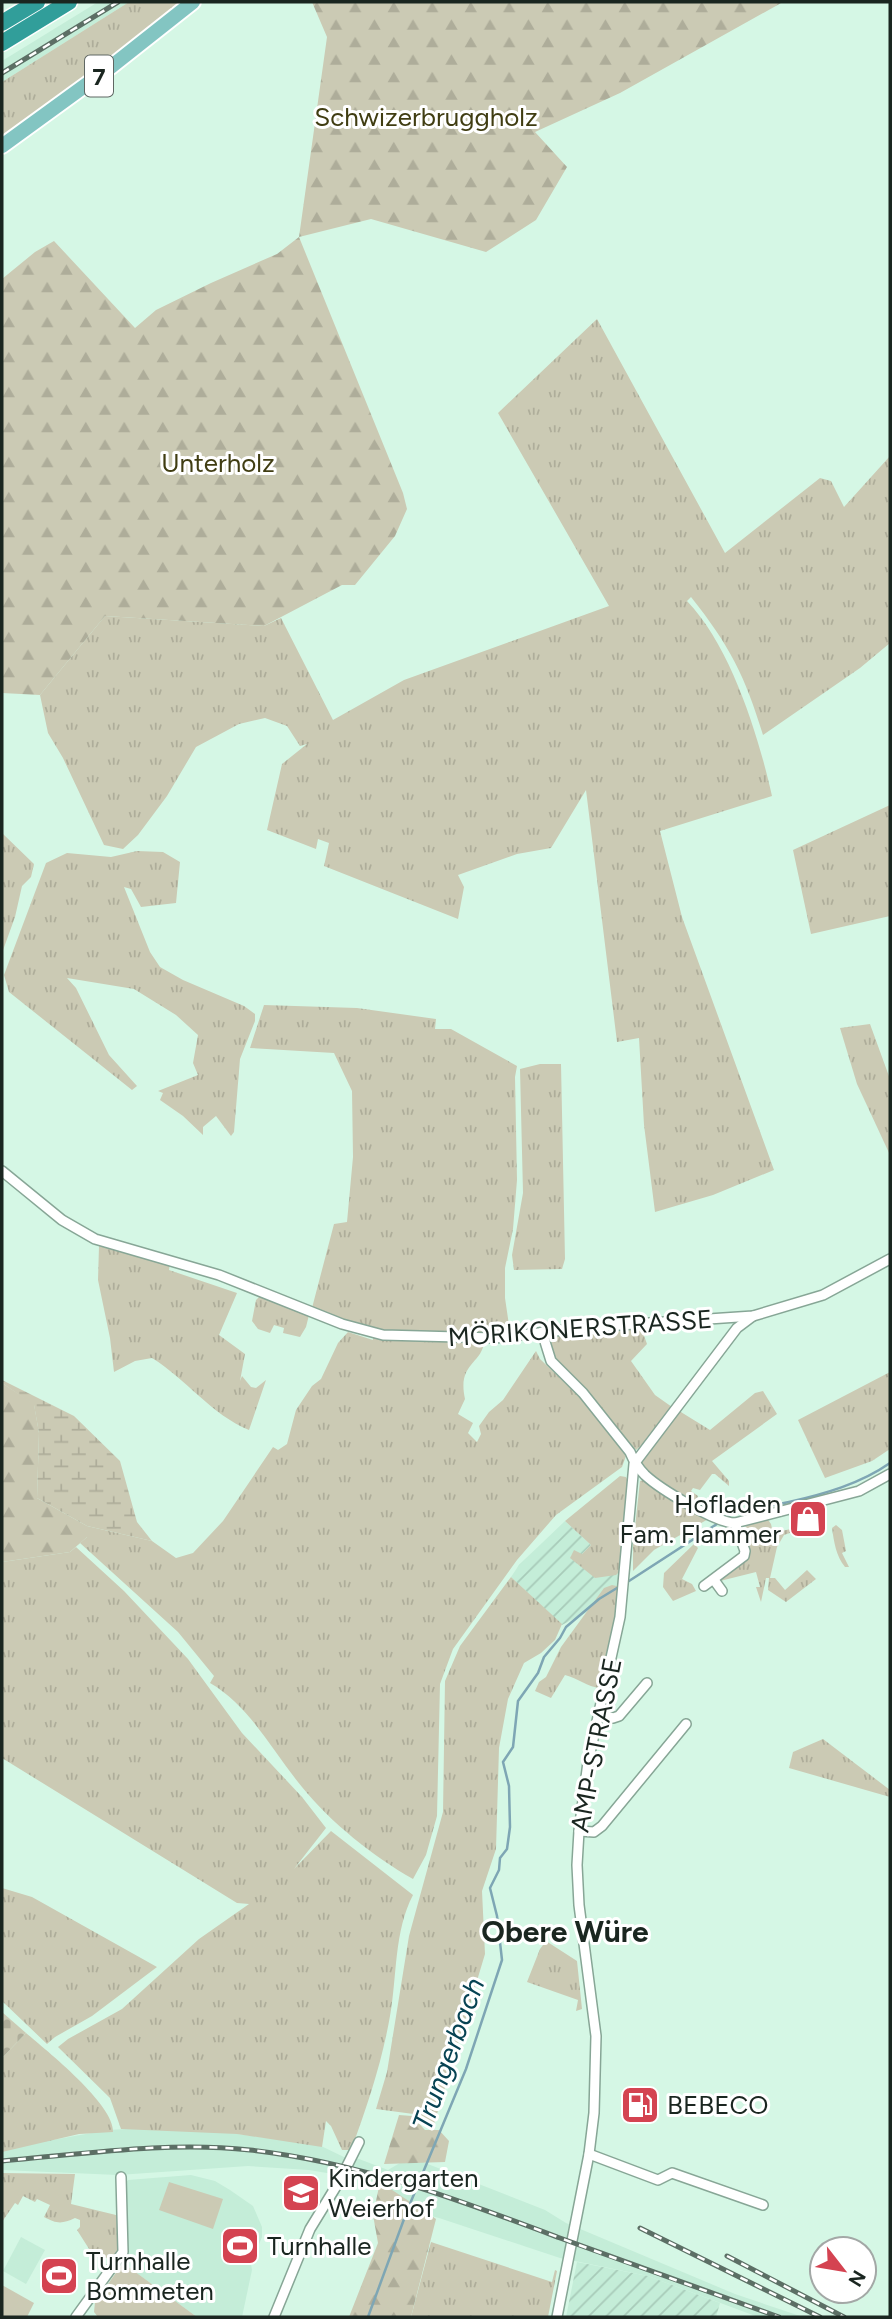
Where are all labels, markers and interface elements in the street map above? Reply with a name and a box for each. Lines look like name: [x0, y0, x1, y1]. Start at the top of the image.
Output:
road number: 7: [85, 56, 113, 96]
park label: Schwizerbruggholz: [314, 101, 538, 133]
park label: Unterholz: [161, 447, 275, 479]
street label: MÖRIKONERSTRASSE: [447, 1303, 713, 1353]
place label: Hofladen Fam. Flammer: [619, 1488, 781, 1550]
shop icon: Hofladen Fam. Flammer: [787, 1498, 829, 1540]
street label: AMP-STRASSE: [563, 1655, 629, 1835]
district label: Obere Würe: [481, 1913, 649, 1950]
water label: Trungerbach: [405, 1973, 491, 2135]
fuel station icon: BEBECO: [619, 2084, 661, 2126]
place label: BEBECO: [667, 2089, 768, 2121]
place label: Kindergarten Weierhof: [328, 2162, 478, 2224]
school or university icon: Kindergarten Weierhof: [280, 2172, 322, 2214]
sports icon: Turnhalle: [219, 2225, 261, 2267]
place label: Turnhalle: [267, 2230, 371, 2262]
north arrow: [808, 2235, 878, 2305]
place label: Turnhalle Bommeten: [86, 2245, 214, 2307]
sports icon: Turnhalle Bommeten: [38, 2255, 80, 2297]
text: N: [844, 2266, 871, 2291]

